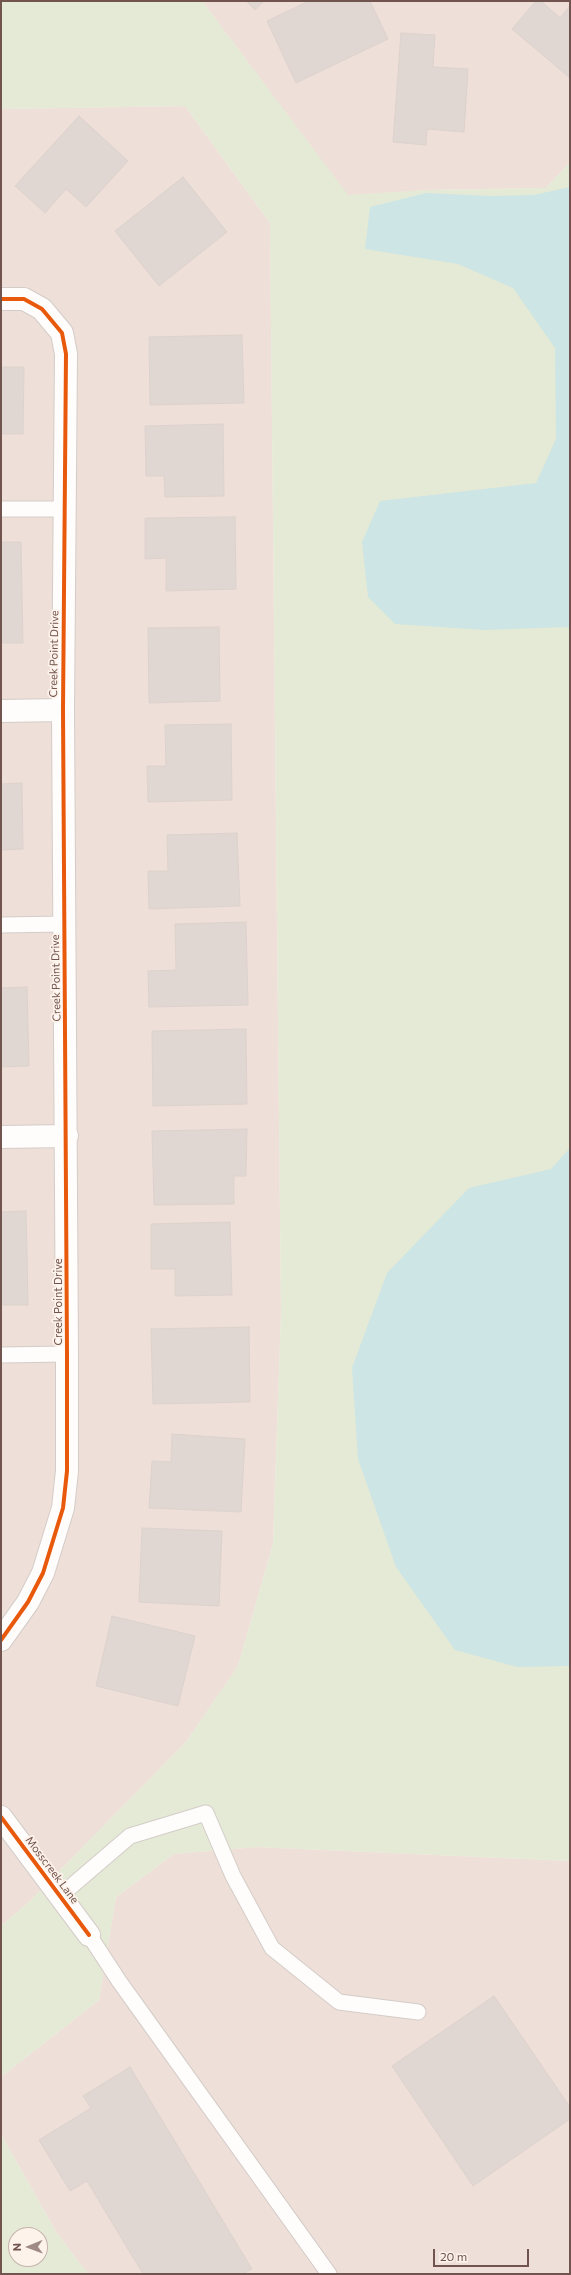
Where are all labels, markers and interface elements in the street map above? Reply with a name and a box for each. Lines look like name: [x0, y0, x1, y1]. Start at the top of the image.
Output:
street label: Creek Point Drive: [47, 610, 61, 698]
street label: Creek Point Drive: [49, 934, 63, 1022]
street label: Creek Point Drive: [51, 1258, 65, 1346]
street label: Mosscreek Lane: [23, 1834, 81, 1906]
north arrow: [8, 2227, 48, 2267]
scale bar: [435, 2241, 531, 2267]
text: N: [10, 2243, 23, 2251]
text: 20 m: [440, 2249, 467, 2263]

